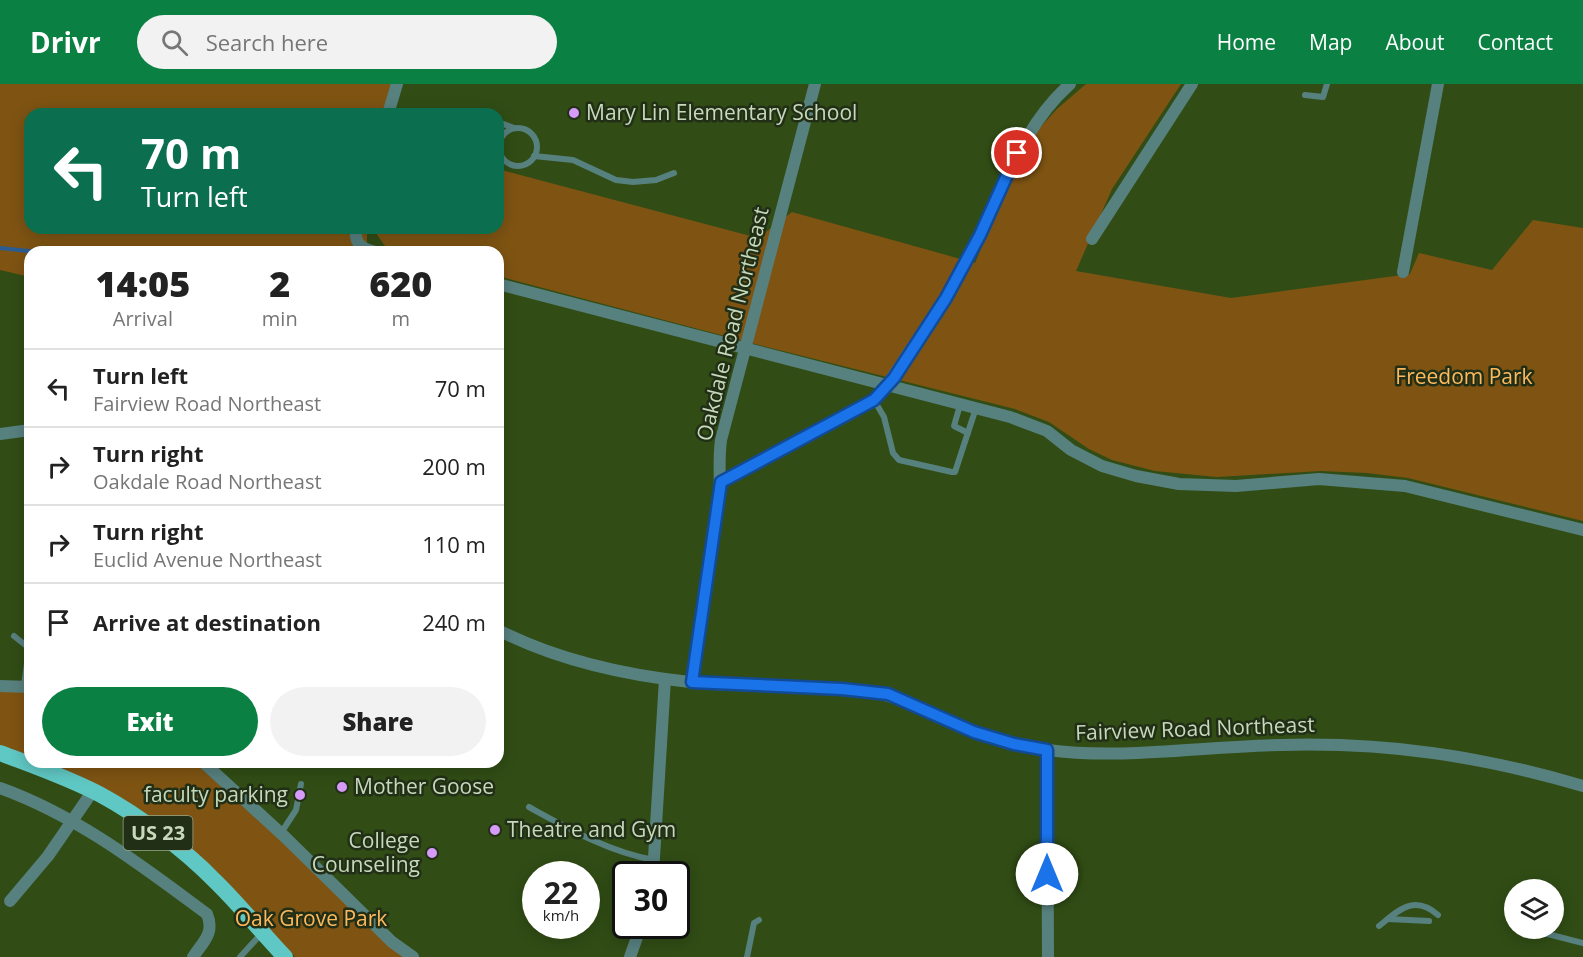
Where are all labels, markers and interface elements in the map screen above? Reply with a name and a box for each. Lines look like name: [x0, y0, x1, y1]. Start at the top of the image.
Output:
search box: [137, 15, 557, 69]
text: Drivr: [30, 23, 101, 61]
icon: search: [158, 26, 191, 59]
text: Search here: [206, 27, 328, 57]
text: Home: [1217, 28, 1276, 56]
text: Map: [1309, 28, 1352, 56]
text: About: [1385, 28, 1445, 56]
text: Contact: [1478, 28, 1553, 56]
place label: Mary Lin Elementary School: [586, 98, 857, 126]
marker: Mary Lin Elementary School: [567, 106, 581, 120]
text: 70 m: [141, 124, 241, 181]
pin: [991, 127, 1042, 178]
icon: left: [42, 132, 120, 210]
icon: arrive: [1000, 136, 1033, 169]
text: Turn left: [141, 178, 248, 215]
street label: Oakdale Road Northeast: [689, 204, 775, 444]
text: 14:05: [96, 259, 190, 308]
text: 2: [269, 259, 290, 308]
text: 620: [369, 259, 432, 308]
text: Arrival: [113, 305, 173, 332]
text: min: [262, 305, 298, 332]
text: m: [392, 305, 410, 332]
text: Turn left: [93, 360, 188, 390]
park label: Freedom Park: [1395, 362, 1533, 390]
icon: left: [42, 372, 75, 405]
text: 70 m: [435, 373, 486, 403]
text: Fairview Road Northeast: [93, 390, 321, 417]
text: Turn right: [93, 438, 204, 468]
icon: right: [42, 450, 75, 483]
text: 200 m: [422, 451, 486, 481]
text: Oakdale Road Northeast: [93, 468, 322, 495]
text: Turn right: [93, 516, 204, 546]
icon: right: [42, 528, 75, 561]
text: 110 m: [422, 529, 486, 559]
text: Euclid Avenue Northeast: [93, 546, 322, 573]
icon: arrive: [42, 606, 75, 639]
text: Arrive at destination: [93, 607, 321, 637]
text: 240 m: [422, 607, 486, 637]
button: Exit: [42, 687, 258, 756]
button: Share: [270, 687, 486, 756]
street label: Fairview Road Northeast: [1075, 710, 1315, 746]
place label: Mother Goose: [354, 772, 494, 800]
place label: faculty parking: [144, 780, 288, 808]
marker: Mother Goose: [335, 780, 349, 794]
marker: faculty parking: [293, 788, 307, 802]
place label: Theatre and Gym: [507, 815, 676, 843]
road number: US 23: [124, 816, 192, 850]
marker: Theatre and Gym: [488, 823, 502, 837]
place label: College Counseling: [312, 826, 420, 878]
position arrow: [1015, 842, 1079, 906]
marker: College Counseling: [425, 846, 439, 860]
speed limit sign: 30: [612, 861, 690, 939]
text: 22: [544, 872, 578, 913]
map controls: [1504, 879, 1564, 939]
button: layers: [1504, 879, 1564, 939]
park label: Oak Grove Park: [235, 904, 387, 932]
text: km/h: [543, 905, 579, 925]

